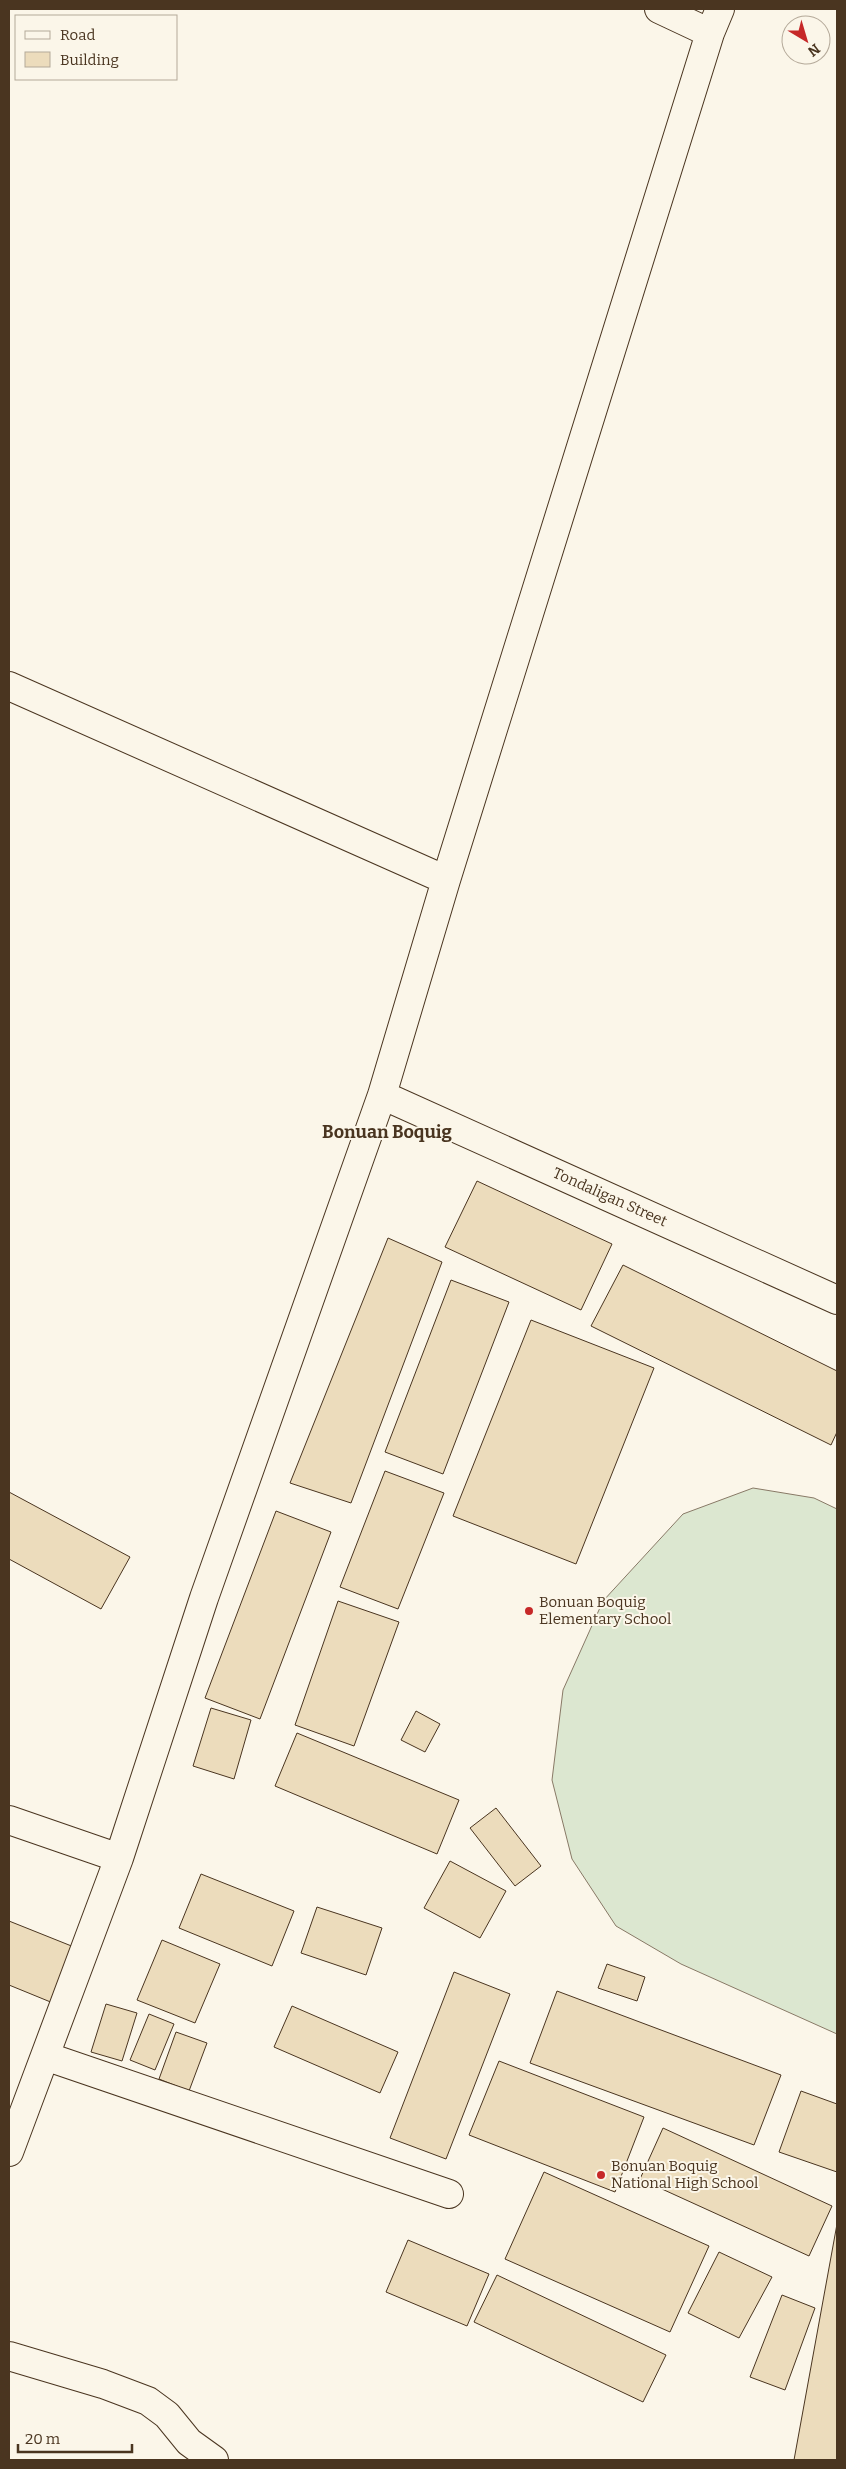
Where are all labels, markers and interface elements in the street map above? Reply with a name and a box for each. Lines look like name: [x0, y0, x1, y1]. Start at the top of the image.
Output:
legend: [15, 15, 178, 80]
north arrow: [781, 15, 831, 65]
text: Road: [60, 26, 95, 44]
text: N: [804, 40, 823, 60]
text: Building: [60, 51, 119, 69]
district label: Bonuan Boquig: [322, 1121, 453, 1143]
street label: Tondaligan Street: [550, 1164, 670, 1230]
place label: Bonuan Boquig Elementary School: [539, 1593, 671, 1628]
marker: Bonuan Boquig Elementary School: [523, 1605, 535, 1617]
place label: Bonuan Boquig National High School: [611, 2157, 758, 2192]
marker: Bonuan Boquig National High School: [595, 2169, 607, 2181]
scale bar: [18, 2422, 131, 2454]
text: 20 m: [25, 2430, 61, 2448]

